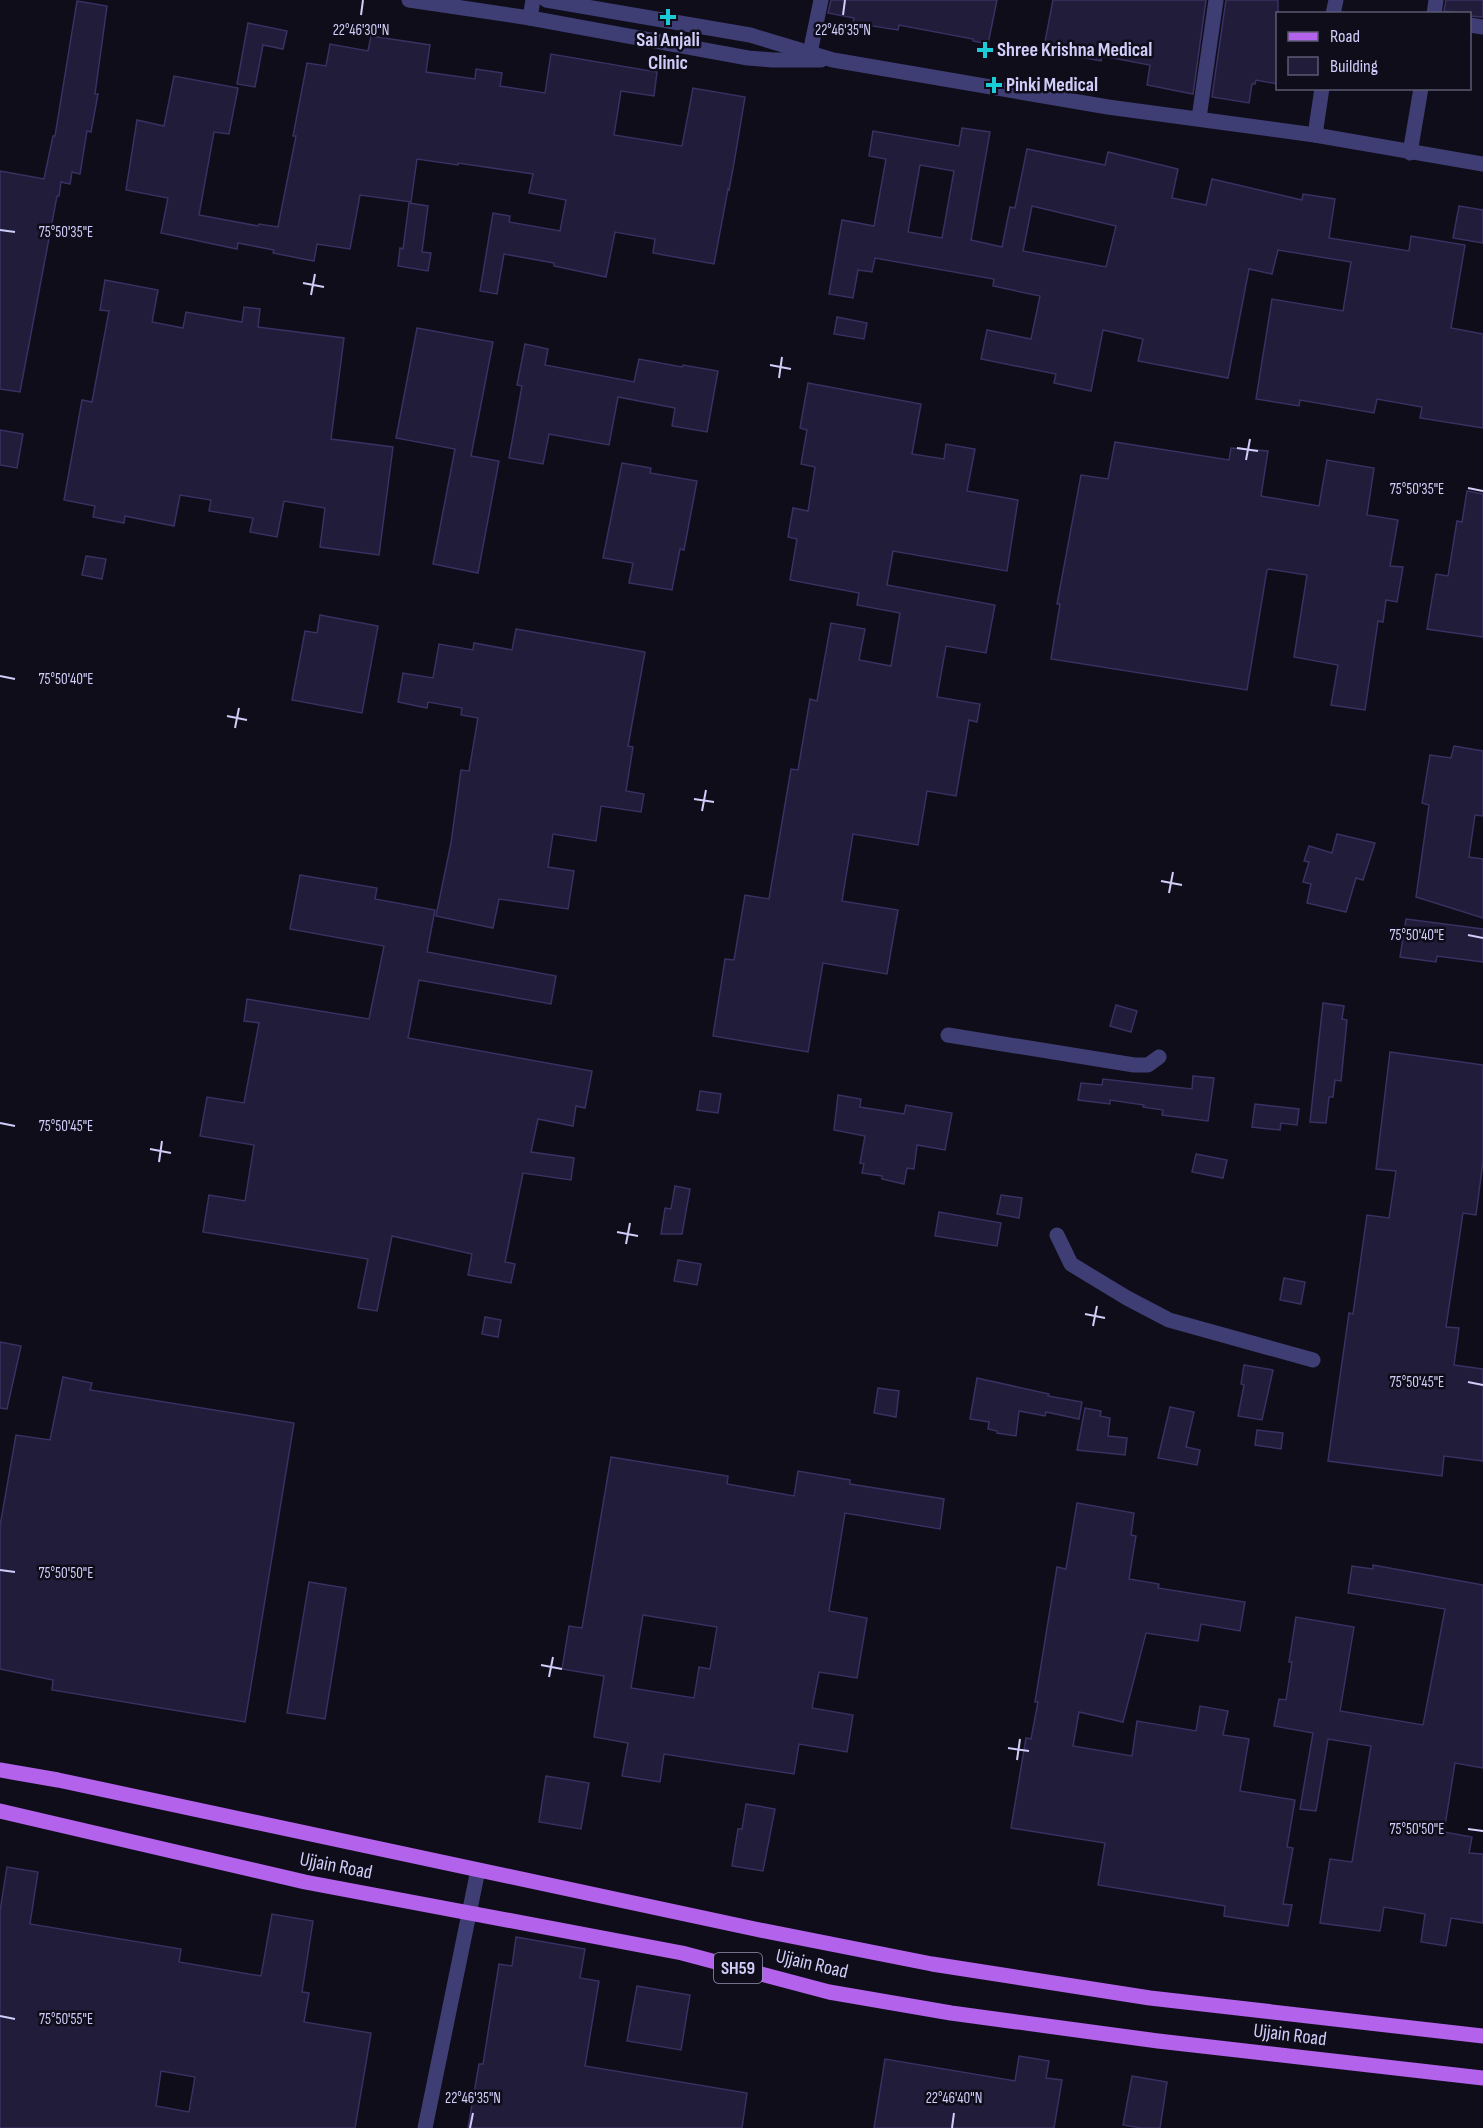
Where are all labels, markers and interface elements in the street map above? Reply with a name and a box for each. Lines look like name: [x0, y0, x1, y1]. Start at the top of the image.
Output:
marker: Sai Anjali Clinic: [659, 8, 677, 26]
legend: [1276, 12, 1471, 90]
text: 22°46'30"N: [333, 21, 389, 40]
text: 22°46'35"N: [815, 21, 871, 40]
text: Road: [1330, 26, 1360, 47]
place label: Sai Anjali Clinic: [636, 28, 700, 75]
place label: Shree Krishna Medical: [997, 38, 1152, 62]
marker: Shree Krishna Medical: [978, 43, 992, 57]
text: Building: [1330, 56, 1378, 77]
place label: Pinki Medical: [1006, 73, 1098, 97]
marker: Pinki Medical: [987, 78, 1001, 92]
text: 75°50'35"E: [39, 223, 93, 242]
text: 75°50'35"E: [1390, 480, 1444, 499]
text: 75°50'40"E: [38, 670, 94, 689]
text: 75°50'40"E: [1389, 926, 1445, 945]
text: 75°50'45"E: [39, 1117, 93, 1136]
text: 75°50'45"E: [1390, 1373, 1444, 1392]
text: 75°50'50"E: [39, 1564, 93, 1583]
text: 75°50'50"E: [1390, 1820, 1444, 1839]
street label: Ujjain Road: [298, 1847, 374, 1885]
street label: Ujjain Road: [773, 1944, 851, 1984]
road number: SH59: [714, 1953, 762, 1983]
text: 75°50'55"E: [39, 2010, 93, 2029]
street label: Ujjain Road: [1252, 2019, 1328, 2051]
text: 22°46'35"N: [445, 2089, 501, 2108]
text: 22°46'40"N: [926, 2089, 982, 2108]

